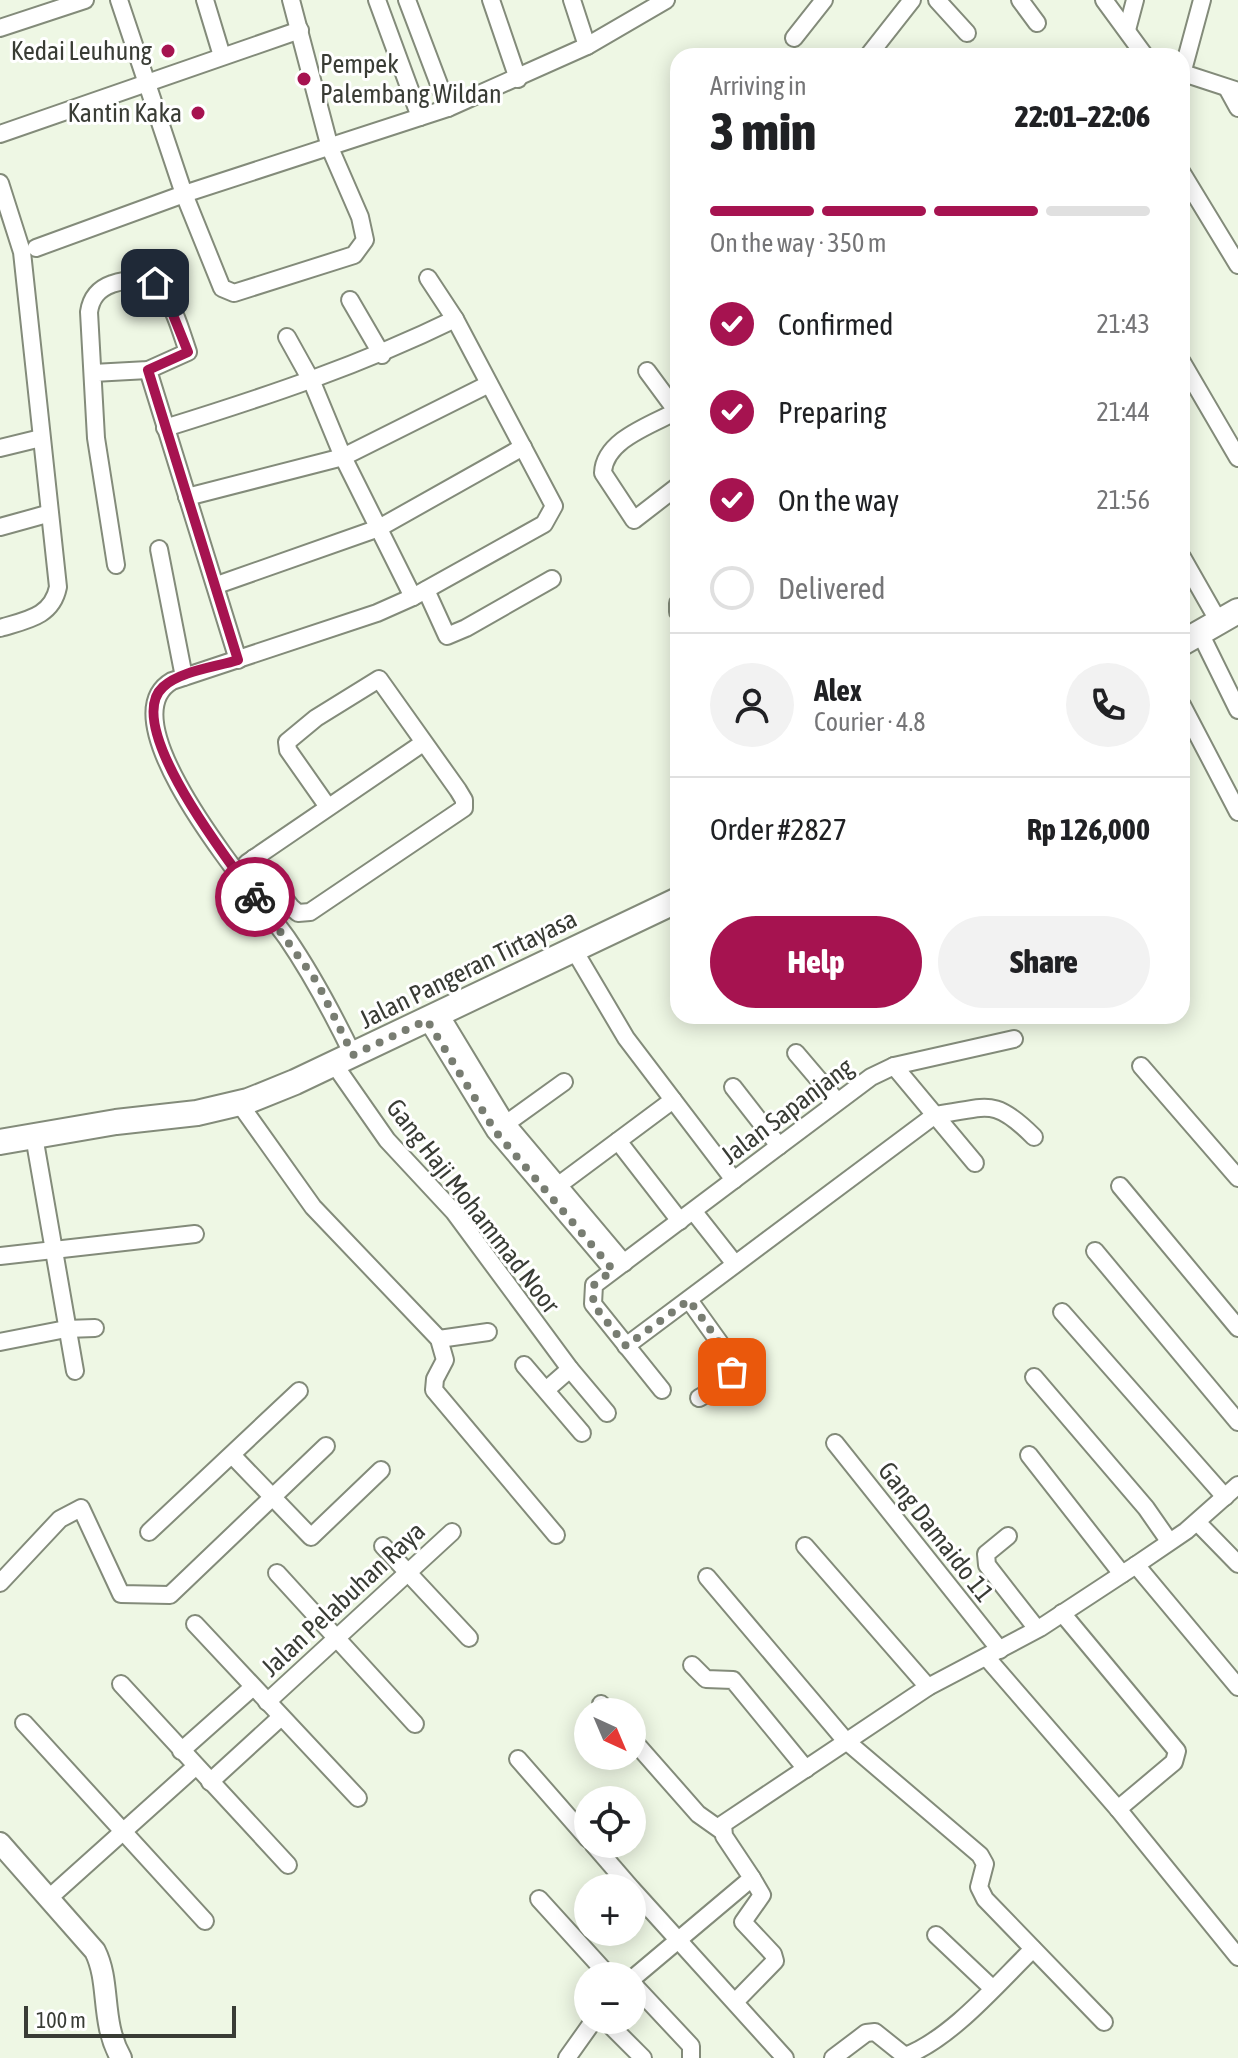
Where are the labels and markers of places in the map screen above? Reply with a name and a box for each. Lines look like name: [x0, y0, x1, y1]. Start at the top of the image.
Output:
place label: Kedai Leuhung: [11, 36, 153, 66]
marker: Kedai Leuhung: [159, 42, 177, 60]
place label: Pempek Palembang Wildan: [320, 49, 502, 109]
marker: Pempek Palembang Wildan: [295, 70, 313, 88]
place label: Kantin Kaka: [68, 98, 182, 128]
marker: Kantin Kaka: [189, 104, 207, 122]
pin: [121, 249, 189, 317]
pin: [698, 1338, 766, 1406]

